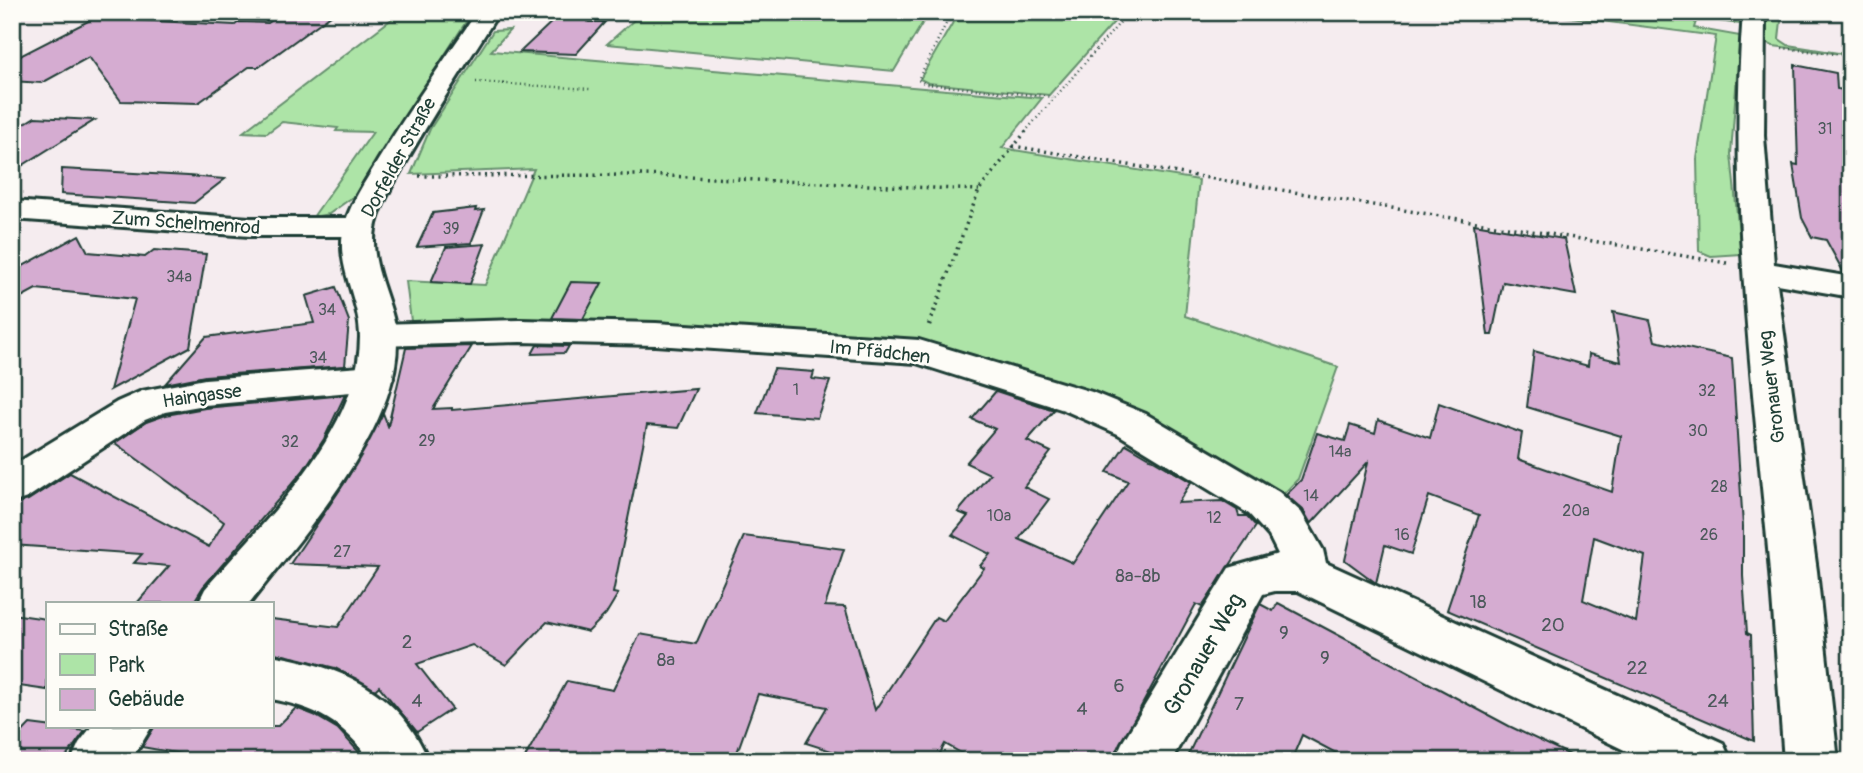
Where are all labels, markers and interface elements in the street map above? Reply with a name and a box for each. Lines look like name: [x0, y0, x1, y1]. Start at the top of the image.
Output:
street label: Dorfelder Straße: [356, 93, 442, 222]
house number: 31: [1817, 119, 1833, 139]
street label: Zum Schelmenrod: [111, 206, 261, 240]
house number: 39: [442, 219, 460, 239]
house number: 34a: [166, 267, 192, 287]
house number: 34: [318, 300, 336, 320]
street label: Gronauer Weg: [1753, 329, 1791, 445]
street label: Im Pfädchen: [828, 335, 931, 369]
house number: 34: [309, 348, 327, 368]
street label: Haingasse: [161, 378, 244, 413]
house number: 1: [793, 380, 799, 400]
house number: 32: [1698, 381, 1716, 401]
house number: 30: [1688, 421, 1708, 441]
house number: 29: [418, 431, 436, 451]
house number: 32: [281, 432, 299, 452]
house number: 14a: [1329, 442, 1351, 462]
house number: 28: [1710, 477, 1728, 497]
house number: 14: [1303, 486, 1319, 506]
house number: 20a: [1562, 501, 1590, 521]
house number: 10a: [987, 506, 1011, 526]
house number: 12: [1206, 508, 1222, 528]
house number: 16: [1394, 525, 1410, 545]
house number: 26: [1700, 525, 1718, 545]
house number: 27: [333, 542, 351, 562]
house number: 8a-8b: [1115, 564, 1161, 588]
street label: Gronauer Weg: [1157, 588, 1250, 721]
house number: 18: [1469, 590, 1487, 614]
legend: [46, 602, 273, 728]
house number: 20: [1541, 613, 1565, 637]
text: Straße: [108, 616, 168, 643]
house number: 9: [1279, 621, 1289, 645]
house number: 2: [402, 630, 412, 654]
house number: 9: [1320, 646, 1330, 670]
house number: 8a: [657, 648, 675, 672]
text: Park: [108, 652, 145, 679]
house number: 22: [1626, 656, 1648, 680]
house number: 6: [1113, 674, 1125, 698]
text: Gebäude: [108, 686, 185, 713]
house number: 4: [411, 689, 423, 713]
house number: 24: [1707, 689, 1729, 713]
house number: 7: [1234, 692, 1244, 716]
house number: 4: [1076, 697, 1088, 721]

